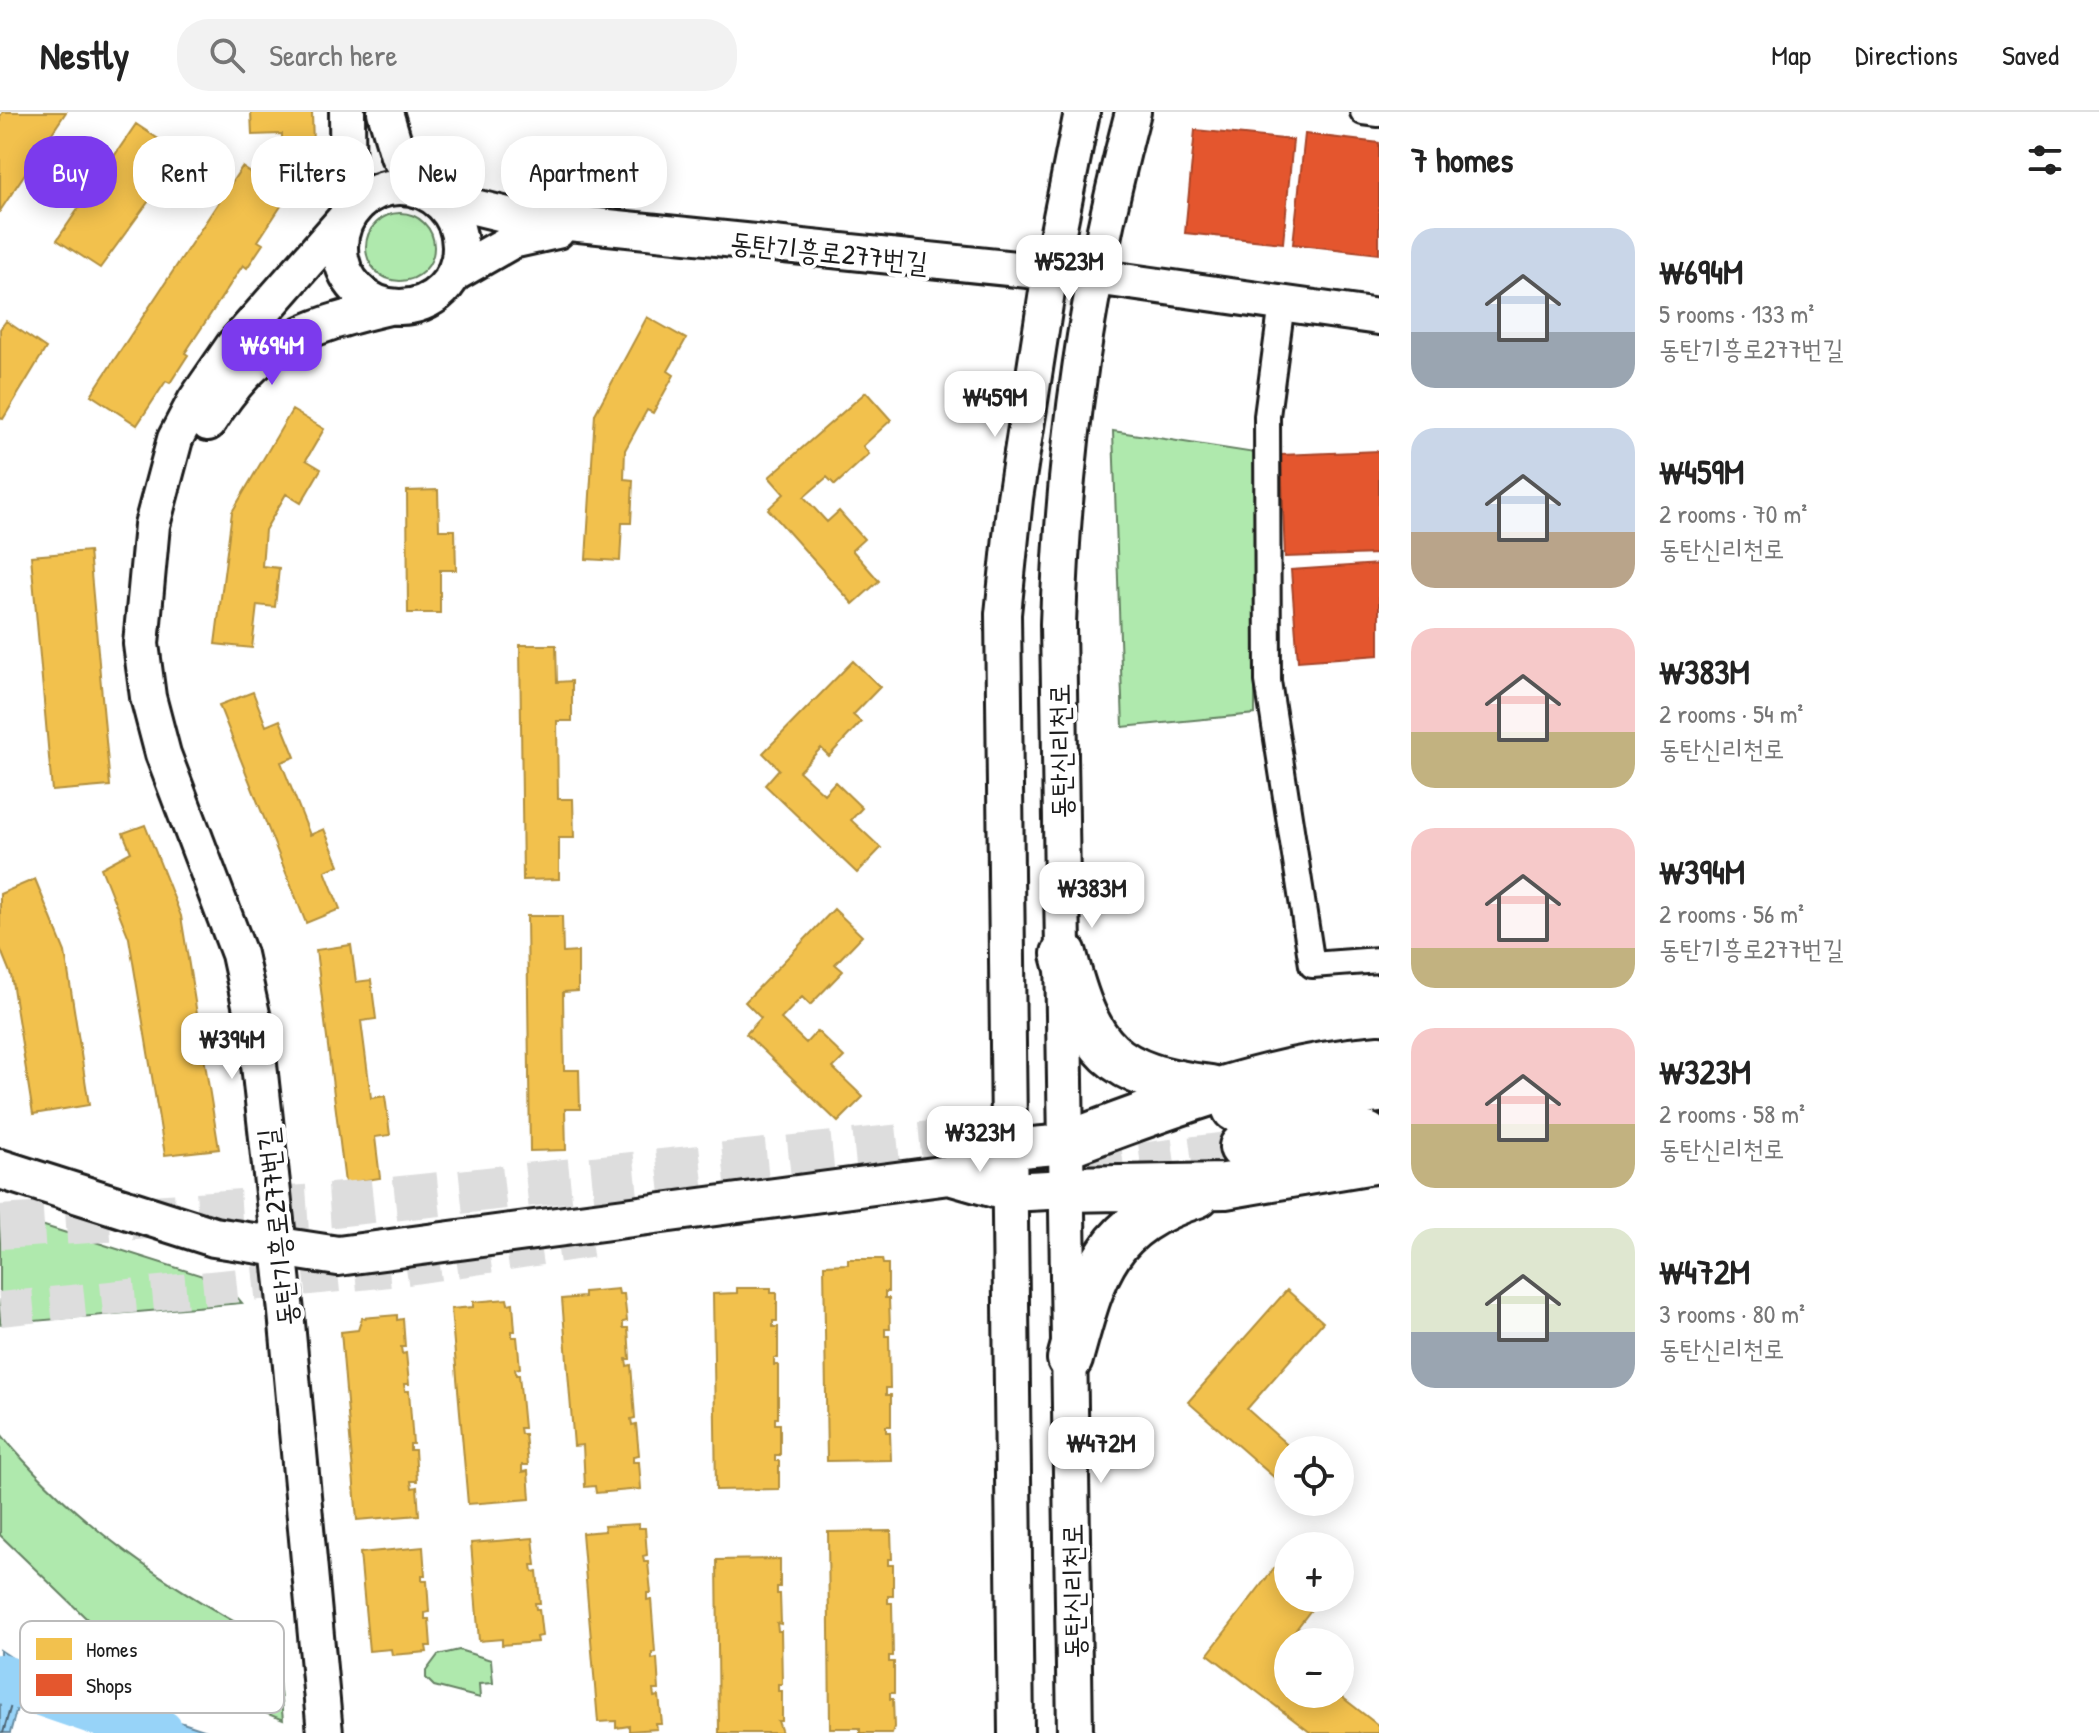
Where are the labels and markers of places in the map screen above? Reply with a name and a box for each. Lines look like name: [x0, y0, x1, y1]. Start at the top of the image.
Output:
pin: ₩523M: [1013, 235, 1125, 303]
pin: ₩694M: [216, 319, 328, 387]
pin: ₩459M: [939, 371, 1051, 439]
pin: ₩383M: [1036, 862, 1148, 930]
pin: ₩394M: [176, 1013, 288, 1081]
pin: ₩323M: [924, 1106, 1036, 1174]
pin: ₩472M: [1045, 1417, 1157, 1485]

